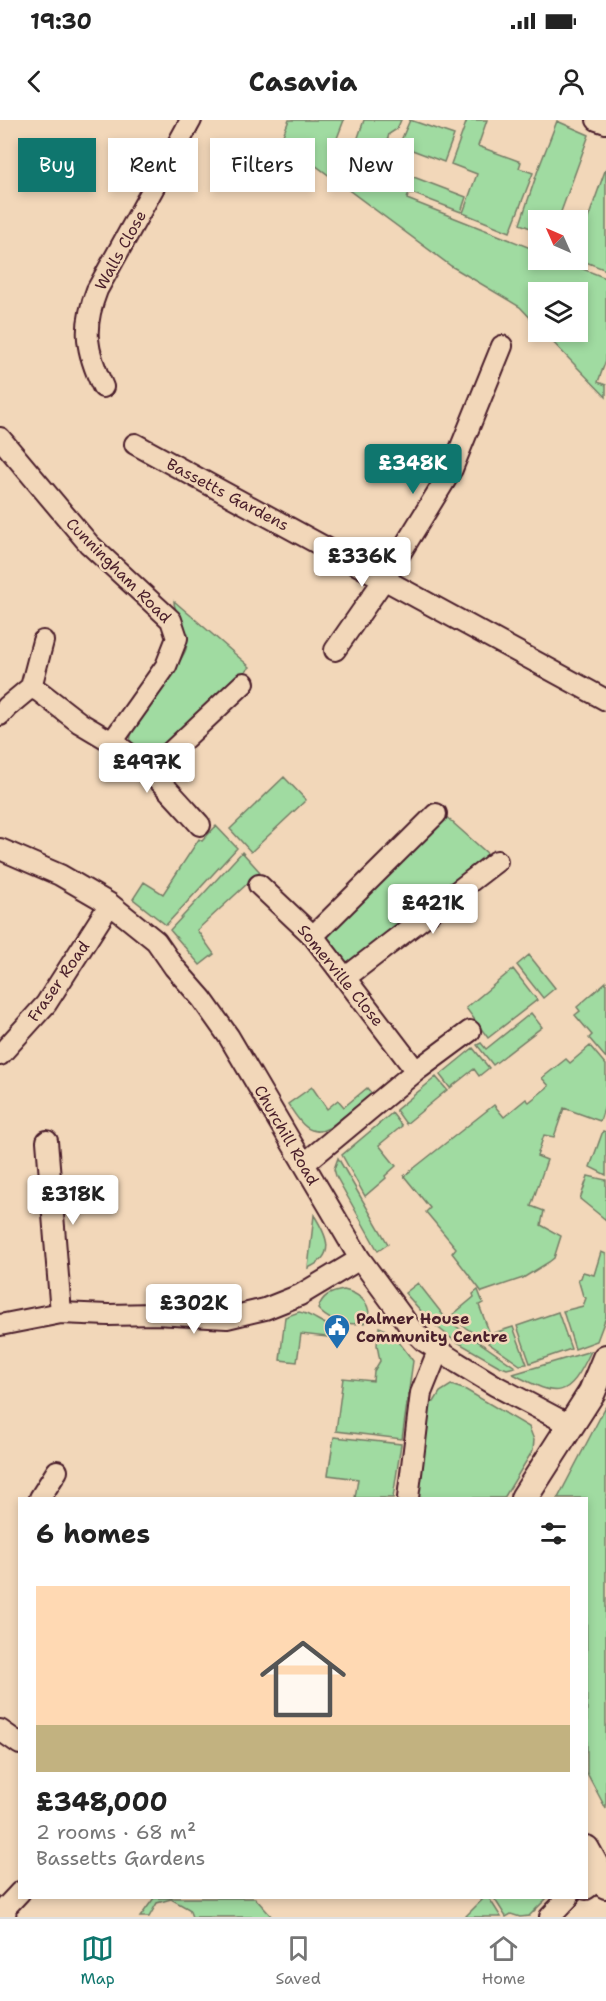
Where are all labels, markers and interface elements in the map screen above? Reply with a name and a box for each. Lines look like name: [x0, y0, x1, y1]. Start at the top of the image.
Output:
text: 19:30: [30, 7, 92, 36]
text: Casavia: [248, 63, 358, 100]
icon: back: [18, 65, 51, 98]
icon: person: [555, 65, 588, 98]
chip: Buy: [18, 138, 96, 192]
chip: Rent: [108, 138, 198, 192]
chip: Filters: [210, 138, 315, 192]
chip: New: [327, 138, 414, 192]
street label: Walls Close: [90, 207, 151, 294]
north arrow: [528, 210, 588, 270]
map controls: [528, 210, 588, 342]
button: layers: [528, 282, 588, 342]
pin: £348K: [371, 444, 455, 495]
text: £348K: [379, 450, 447, 476]
street label: Bassetts Gardens: [163, 453, 293, 536]
street label: Cunningham Road: [61, 513, 176, 628]
pin: £336K: [320, 537, 404, 588]
text: £336K: [328, 543, 396, 569]
pin: £497K: [105, 743, 189, 794]
text: £497K: [113, 749, 181, 775]
pin: £421K: [391, 884, 475, 935]
text: £421K: [402, 890, 464, 916]
street label: Somerville Close: [293, 920, 388, 1031]
street label: Fraser Road: [23, 937, 94, 1026]
street label: Churchill Road: [249, 1081, 324, 1189]
pin: £318K: [31, 1175, 115, 1226]
text: £318K: [41, 1181, 105, 1207]
pin: £302K: [152, 1284, 236, 1335]
text: £302K: [160, 1290, 228, 1316]
place label: Palmer House Community Centre: [356, 1308, 508, 1347]
public building icon: Palmer House Community Centre: [322, 1312, 352, 1350]
text: 6 homes: [36, 1516, 150, 1551]
icon: filters: [537, 1517, 570, 1550]
icon: home: [249, 1625, 357, 1733]
text: £348,000: [36, 1784, 168, 1819]
text: 2 rooms · 68 m²: [36, 1819, 196, 1845]
text: Bassetts Gardens: [36, 1845, 205, 1871]
tab: Map: [80, 1932, 115, 1989]
tab: Saved: [275, 1932, 321, 1989]
tab: Home: [482, 1932, 526, 1989]

